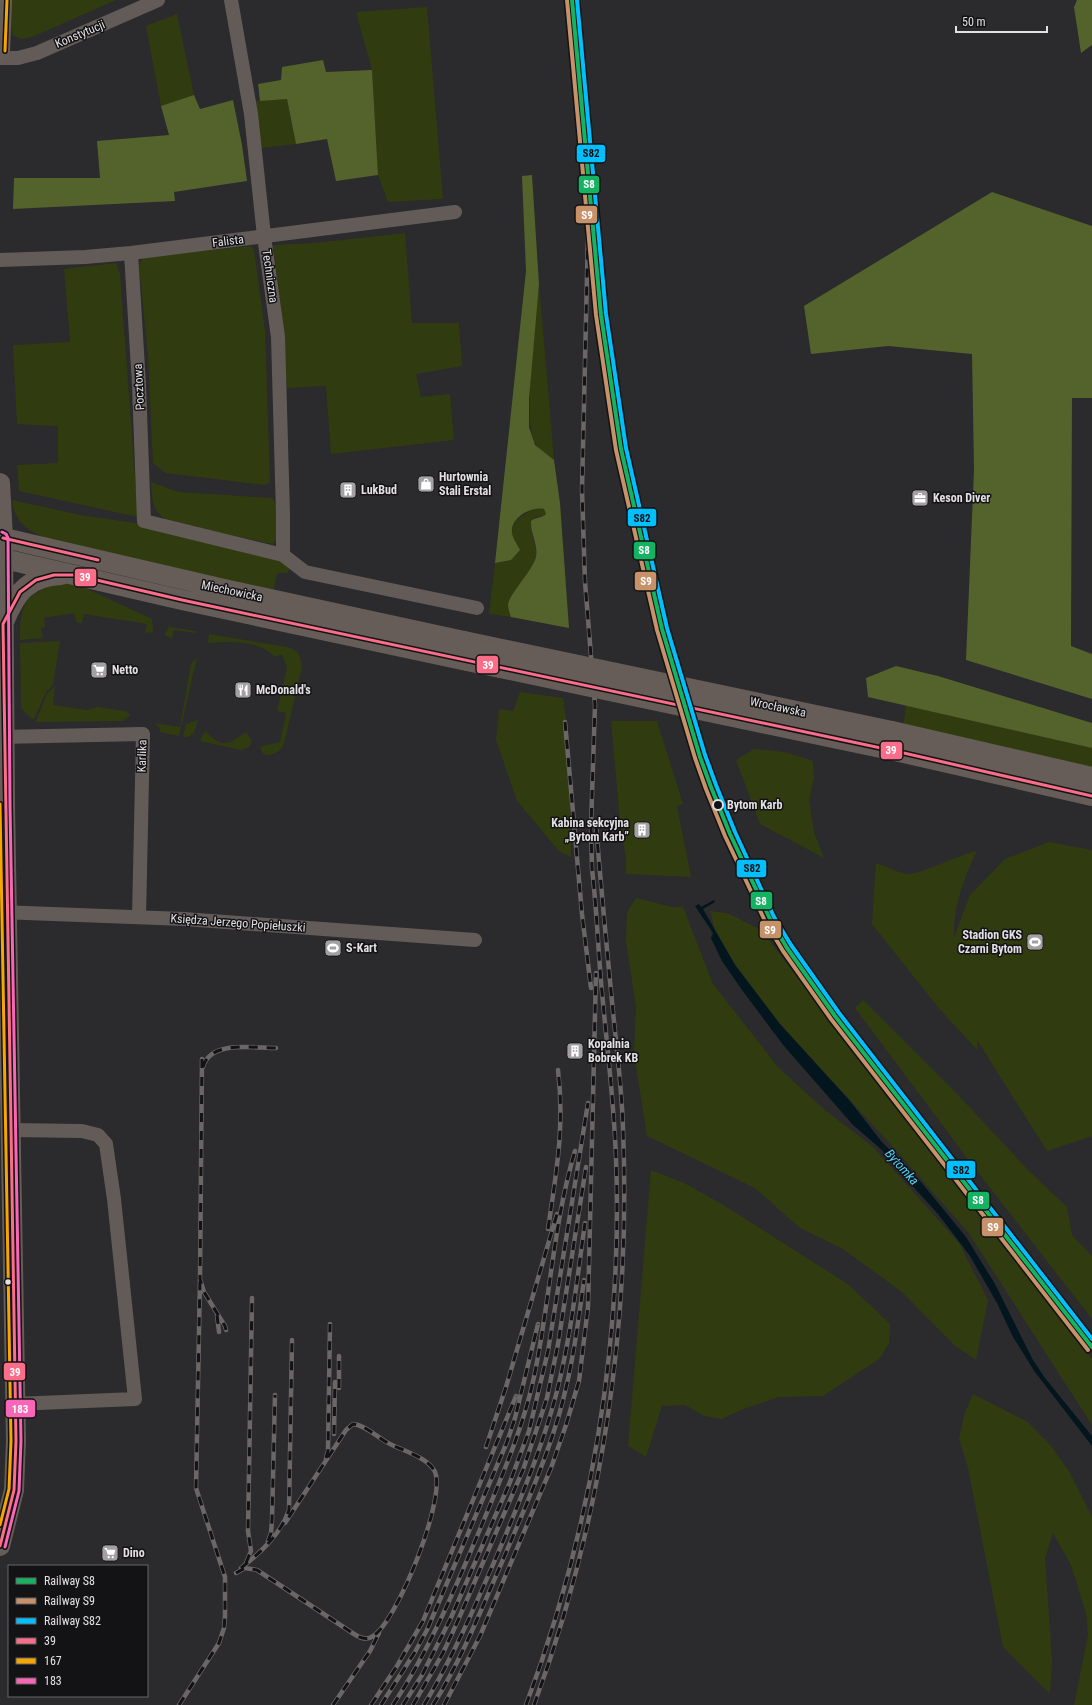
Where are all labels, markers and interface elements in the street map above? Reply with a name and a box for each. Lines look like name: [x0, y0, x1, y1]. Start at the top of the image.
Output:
scale bar: [956, 8, 1047, 34]
text: 50 m: [962, 15, 986, 29]
street label: Konstytucji: [53, 17, 107, 51]
line badge: S82: [576, 144, 606, 163]
text: S82: [582, 147, 600, 160]
line badge: S8: [578, 175, 600, 194]
text: S8: [583, 178, 595, 191]
line badge: S9: [575, 205, 598, 224]
text: S9: [581, 209, 593, 222]
street label: Falista: [211, 232, 245, 250]
street label: Techniczna: [259, 248, 281, 304]
street label: Pocztowa: [131, 363, 147, 411]
place label: Hurtownia Stali Erstal: [439, 470, 491, 498]
shop icon: Hurtownia Stali Erstal: [416, 474, 436, 494]
building icon: LukBud: [338, 480, 358, 500]
place label: LukBud: [361, 483, 397, 497]
office icon: Keson Diver: [910, 488, 930, 508]
place label: Keson Diver: [933, 491, 990, 505]
line badge: S82: [627, 508, 657, 527]
text: S82: [633, 512, 651, 525]
line badge: S8: [633, 541, 656, 560]
text: S8: [638, 544, 650, 557]
line badge: 39: [74, 568, 97, 587]
text: 39: [79, 571, 91, 584]
line badge: S9: [634, 571, 657, 591]
text: S9: [640, 575, 652, 588]
street label: Miechowicka: [200, 578, 264, 604]
line badge: 39: [476, 655, 499, 674]
text: 39: [482, 659, 494, 672]
supermarket icon: Netto: [89, 660, 109, 680]
place label: Netto: [112, 663, 138, 677]
restaurant icon: McDonald's: [233, 680, 253, 700]
place label: McDonald's: [256, 683, 311, 697]
street label: Wrocławska: [749, 694, 808, 720]
street label: Karlika: [134, 739, 150, 773]
line badge: 39: [880, 741, 903, 760]
text: 39: [885, 744, 897, 757]
place label: Bytom Karb: [727, 798, 782, 812]
marker: Bytom Karb: [712, 799, 724, 811]
place label: Kabina sekcyjna „Bytom Karb”: [551, 816, 629, 844]
building icon: Kabina sekcyjna „Bytom Karb”: [632, 820, 652, 840]
line badge: S82: [736, 859, 767, 878]
text: S82: [743, 862, 761, 875]
line badge: S8: [750, 891, 773, 910]
text: S8: [755, 895, 767, 908]
street label: Księdza Jerzego Popiełuszki: [170, 911, 306, 935]
line badge: S9: [759, 920, 782, 939]
text: S9: [764, 924, 776, 937]
place label: Stadion GKS Czarni Bytom: [958, 928, 1023, 956]
sports icon: Stadion GKS Czarni Bytom: [1025, 932, 1045, 952]
sports icon: S-Kart: [323, 938, 343, 958]
place label: S-Kart: [346, 941, 377, 955]
place label: Kopalnia Bobrek KB: [588, 1037, 638, 1065]
building icon: Kopalnia Bobrek KB: [565, 1041, 585, 1061]
water label: Bytomka: [882, 1146, 922, 1188]
line badge: S82: [946, 1160, 976, 1179]
text: S82: [952, 1164, 970, 1177]
line badge: S8: [967, 1191, 990, 1210]
text: S8: [972, 1194, 984, 1207]
line badge: S9: [981, 1217, 1004, 1237]
text: S9: [987, 1221, 999, 1234]
unlabelled marker: [3, 1277, 13, 1287]
line badge: 39: [3, 1362, 26, 1381]
text: 39: [9, 1366, 21, 1379]
line badge: 183: [5, 1399, 36, 1418]
text: 183: [12, 1403, 29, 1416]
supermarket icon: Dino: [100, 1543, 120, 1563]
place label: Dino: [123, 1546, 145, 1560]
legend: [8, 1565, 148, 1697]
text: Railway S8: [44, 1574, 95, 1588]
text: Railway S9: [44, 1594, 95, 1608]
text: Railway S82: [44, 1614, 101, 1628]
text: 39: [44, 1634, 56, 1648]
text: 167: [44, 1654, 62, 1668]
text: 183: [44, 1674, 62, 1688]

